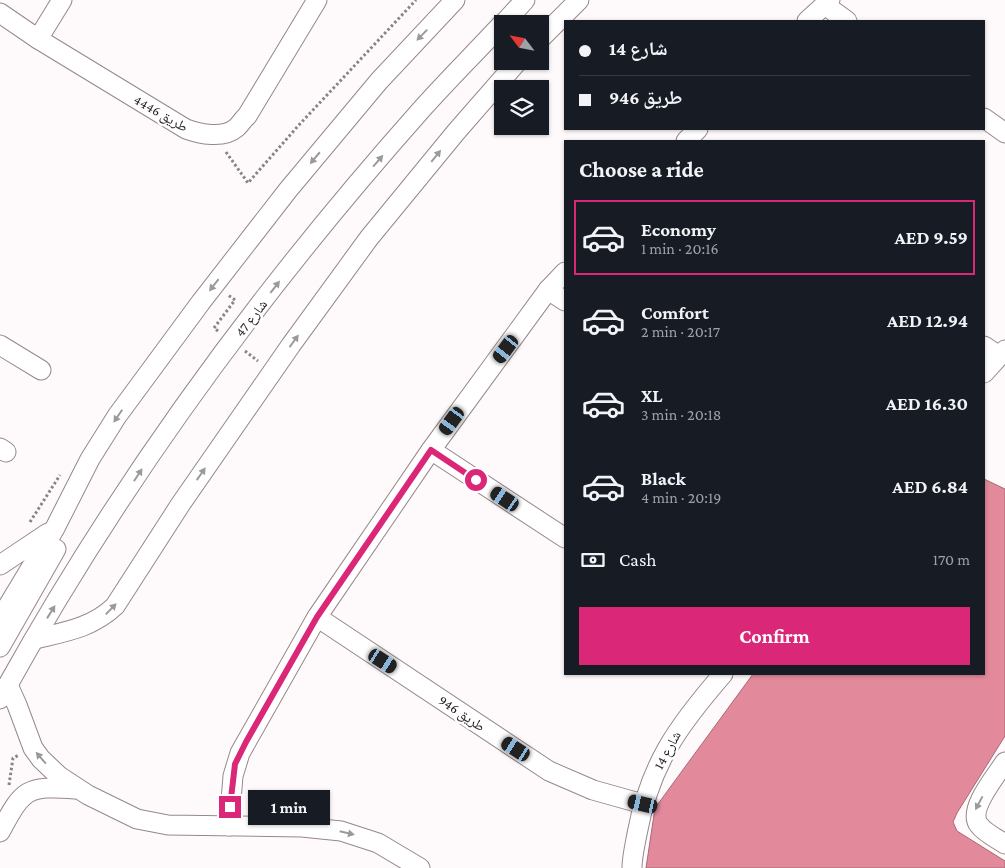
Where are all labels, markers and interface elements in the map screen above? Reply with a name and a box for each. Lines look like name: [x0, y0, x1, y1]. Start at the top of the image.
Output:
north arrow: [494, 15, 549, 70]
map controls: [494, 15, 549, 135]
one-way arrow: [416, 29, 428, 41]
text: شارع 14: [609, 38, 667, 59]
button: layers: [494, 80, 549, 135]
text: طريق 946: [609, 87, 683, 108]
street label: طريق 4446: [130, 91, 191, 137]
one-way arrow: [430, 150, 441, 163]
one-way arrow: [310, 151, 321, 164]
one-way arrow: [372, 154, 383, 167]
text: Choose a ride: [579, 157, 704, 182]
icon: car: [581, 215, 626, 260]
text: Economy: [641, 219, 716, 240]
text: AED 9.59: [894, 227, 968, 248]
text: 1 min · 20:16: [641, 240, 719, 257]
one-way arrow: [209, 278, 219, 292]
one-way arrow: [270, 281, 281, 294]
street label: شارع 47: [232, 296, 272, 341]
icon: car: [581, 298, 626, 343]
text: Comfort: [641, 302, 709, 323]
text: AED 12.94: [887, 310, 968, 331]
text: 2 min · 20:17: [641, 323, 720, 340]
car: [490, 333, 521, 365]
one-way arrow: [289, 334, 299, 348]
icon: car: [581, 381, 626, 426]
text: XL: [641, 385, 663, 406]
text: AED 16.30: [886, 393, 968, 414]
car: [437, 404, 466, 438]
text: 3 min · 20:18: [641, 406, 721, 423]
one-way arrow: [113, 409, 123, 423]
icon: car: [581, 464, 626, 509]
one-way arrow: [196, 467, 206, 481]
one-way arrow: [134, 468, 143, 481]
text: Black: [641, 468, 686, 489]
route start: [465, 469, 487, 491]
text: AED 6.84: [892, 476, 968, 497]
car: [488, 484, 521, 514]
text: 4 min · 20:19: [641, 489, 721, 506]
icon: cash: [579, 546, 607, 574]
text: Cash: [619, 549, 657, 570]
text: 170 m: [933, 551, 970, 568]
one-way arrow: [105, 603, 117, 615]
one-way arrow: [47, 605, 56, 618]
button: Confirm: [579, 607, 970, 665]
car: [366, 647, 399, 675]
street label: طريق 946: [435, 692, 488, 736]
street label: شارع 14: [650, 728, 686, 773]
car: [499, 735, 532, 763]
one-way arrow: [35, 753, 47, 765]
callout: 1 min: [248, 790, 330, 824]
car: [626, 793, 659, 815]
route end: [219, 796, 241, 818]
one-way arrow: [975, 797, 984, 810]
text: 1 min: [271, 799, 307, 816]
one-way arrow: [339, 829, 354, 837]

